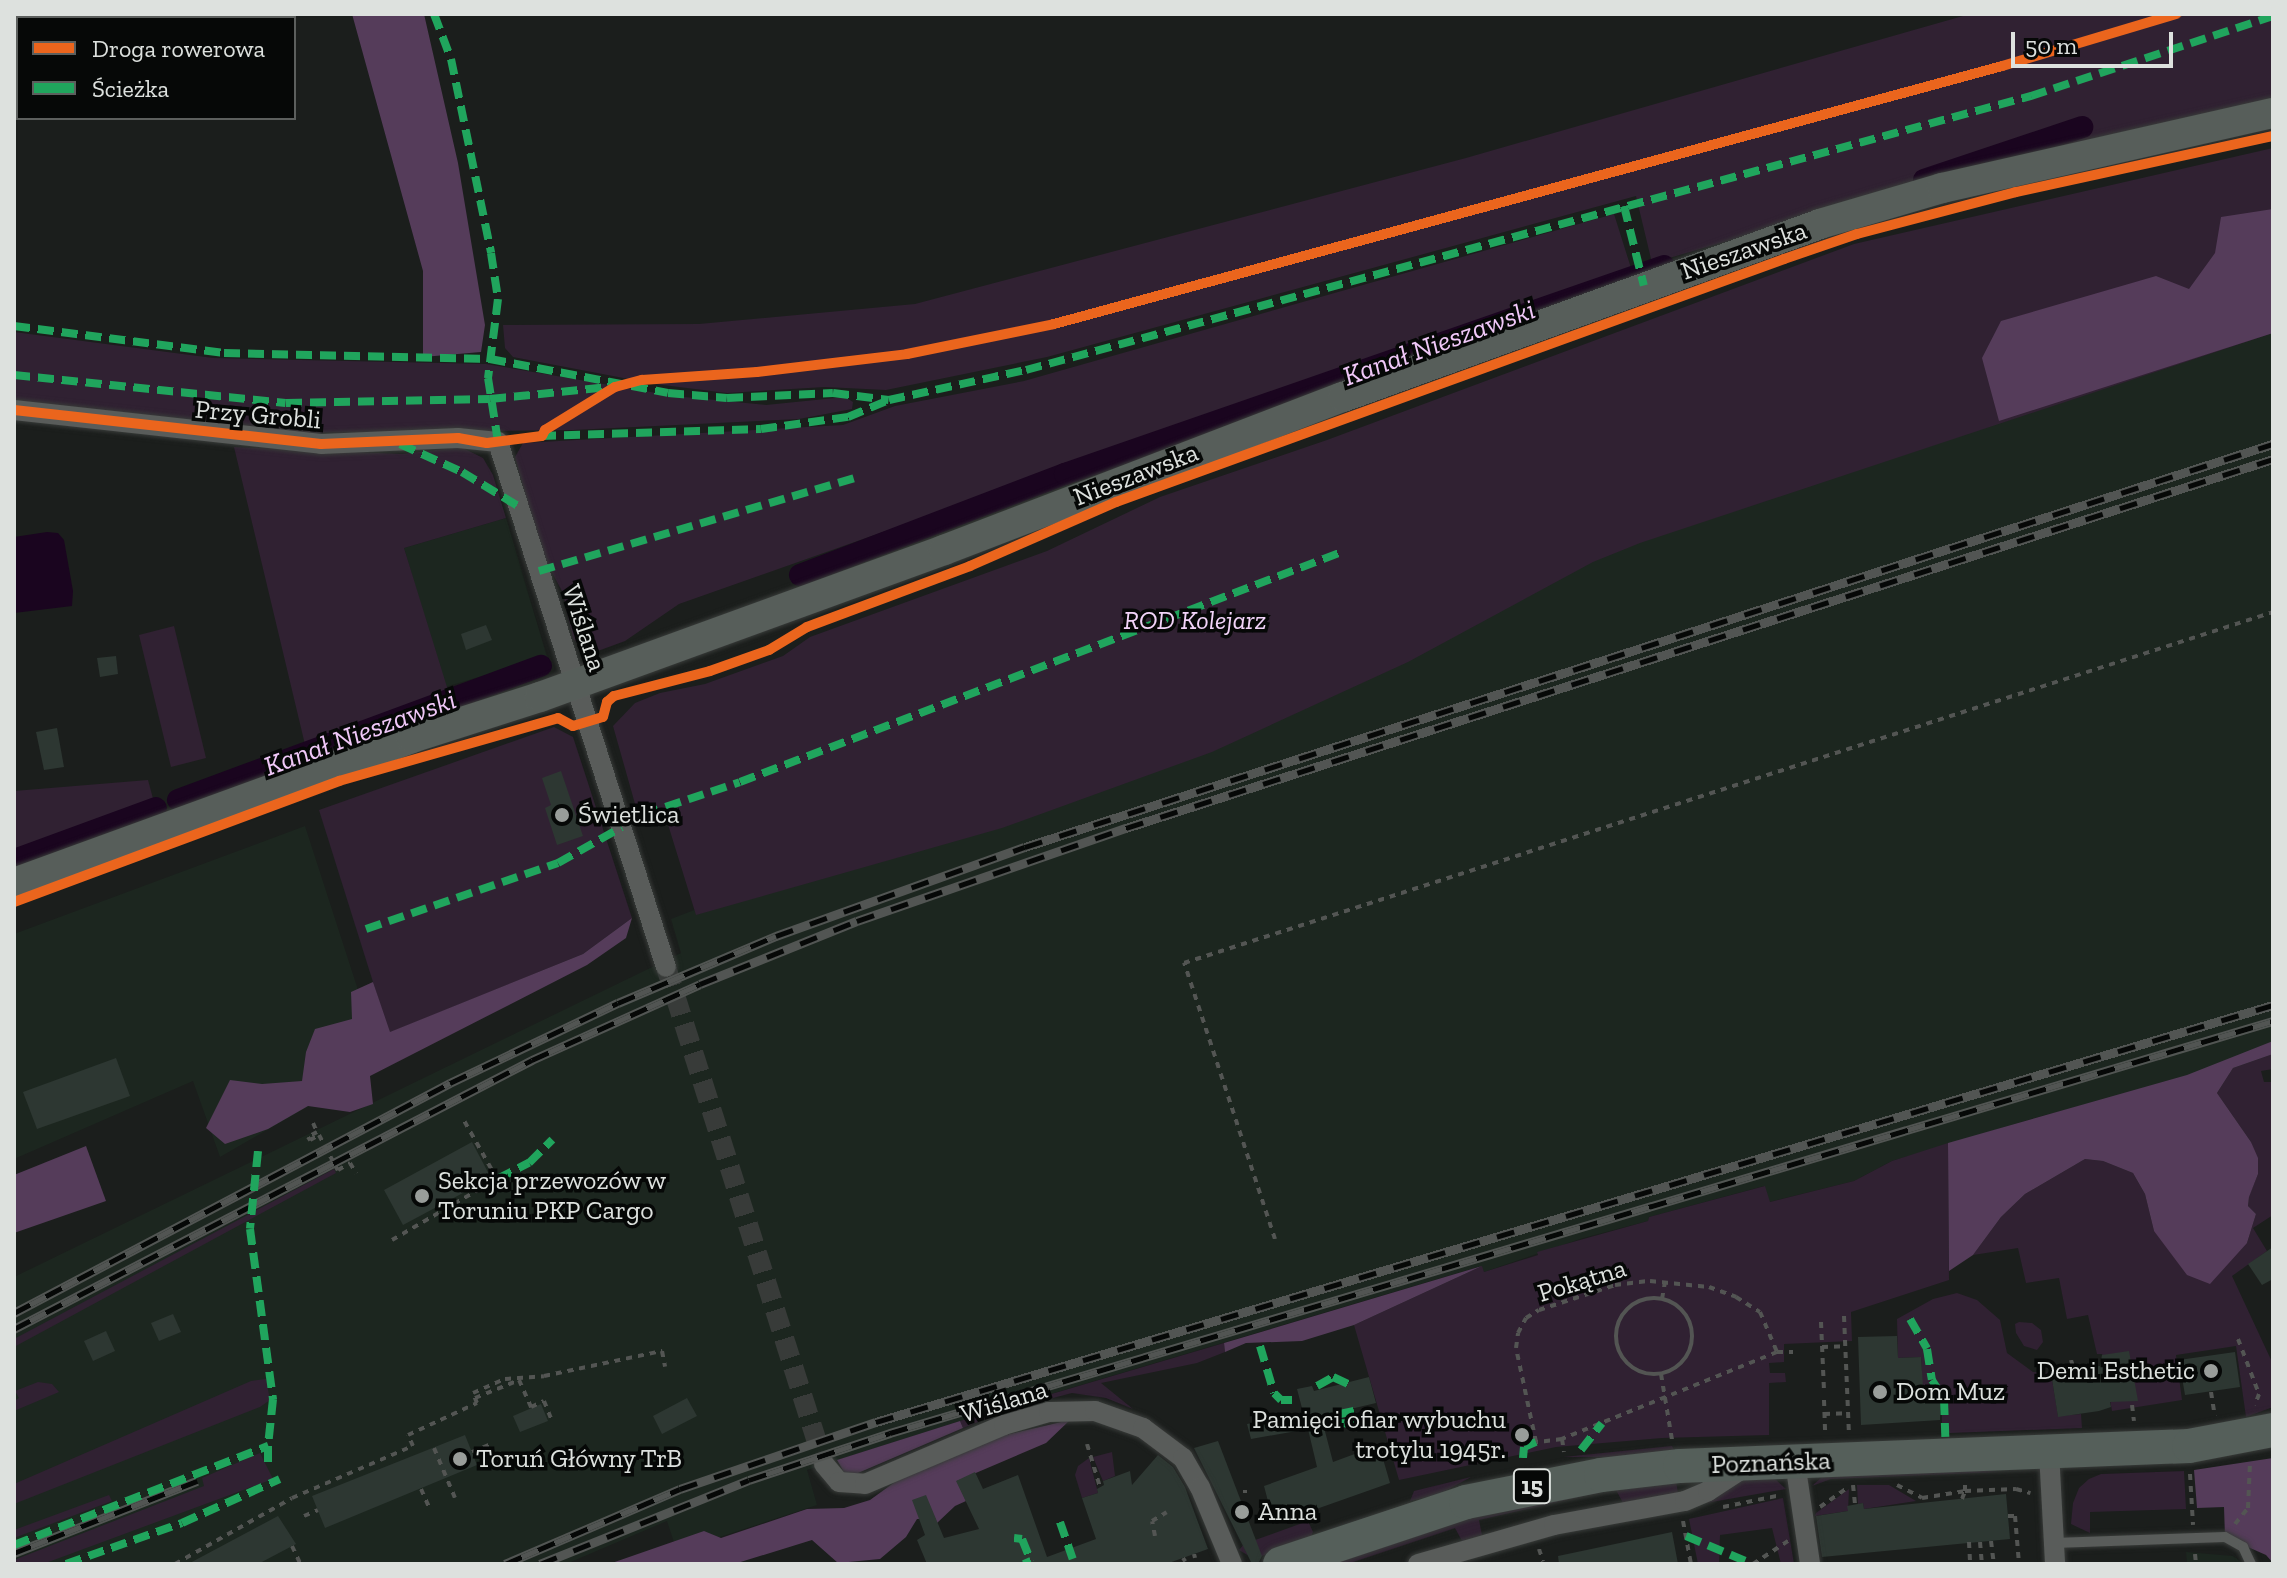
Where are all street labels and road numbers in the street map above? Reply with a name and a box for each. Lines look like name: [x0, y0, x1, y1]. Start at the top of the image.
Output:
street label: Nieszawska: [1677, 215, 1811, 287]
street label: Przy Grobli: [193, 394, 323, 436]
street label: Nieszawska: [1069, 437, 1203, 513]
street label: Wiślana: [555, 581, 613, 675]
street label: Pokątna: [1534, 1253, 1630, 1309]
street label: Wiślana: [957, 1374, 1051, 1430]
street label: Poznańska: [1711, 1445, 1831, 1481]
road number: 15: [1512, 1466, 1552, 1506]

